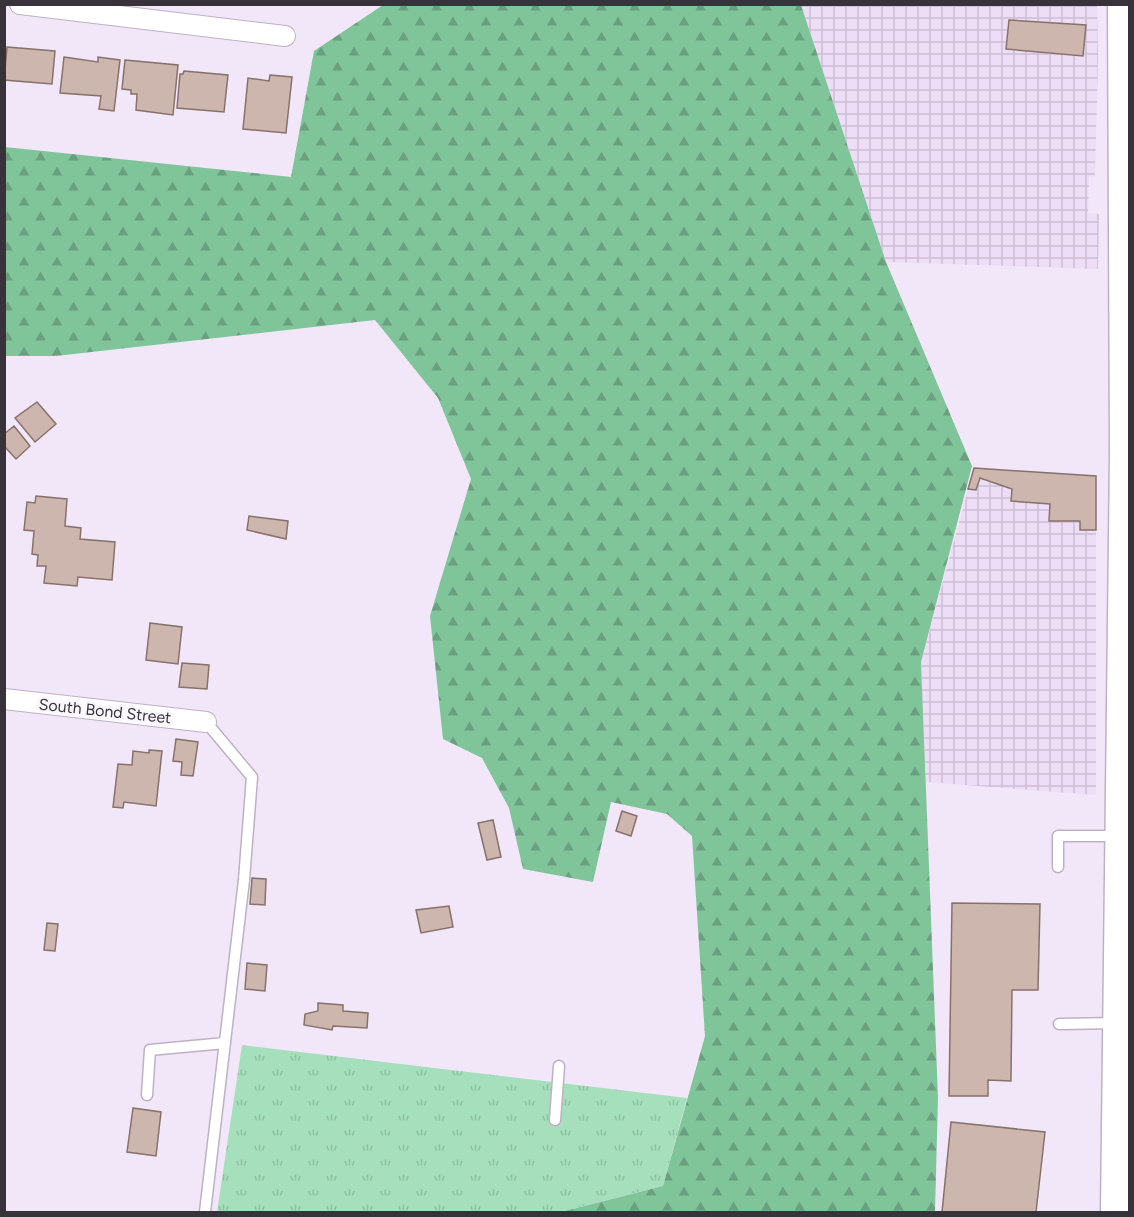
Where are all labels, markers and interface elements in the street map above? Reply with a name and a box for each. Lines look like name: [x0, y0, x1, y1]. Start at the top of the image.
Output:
street label: South Bond Street: [38, 695, 172, 727]

